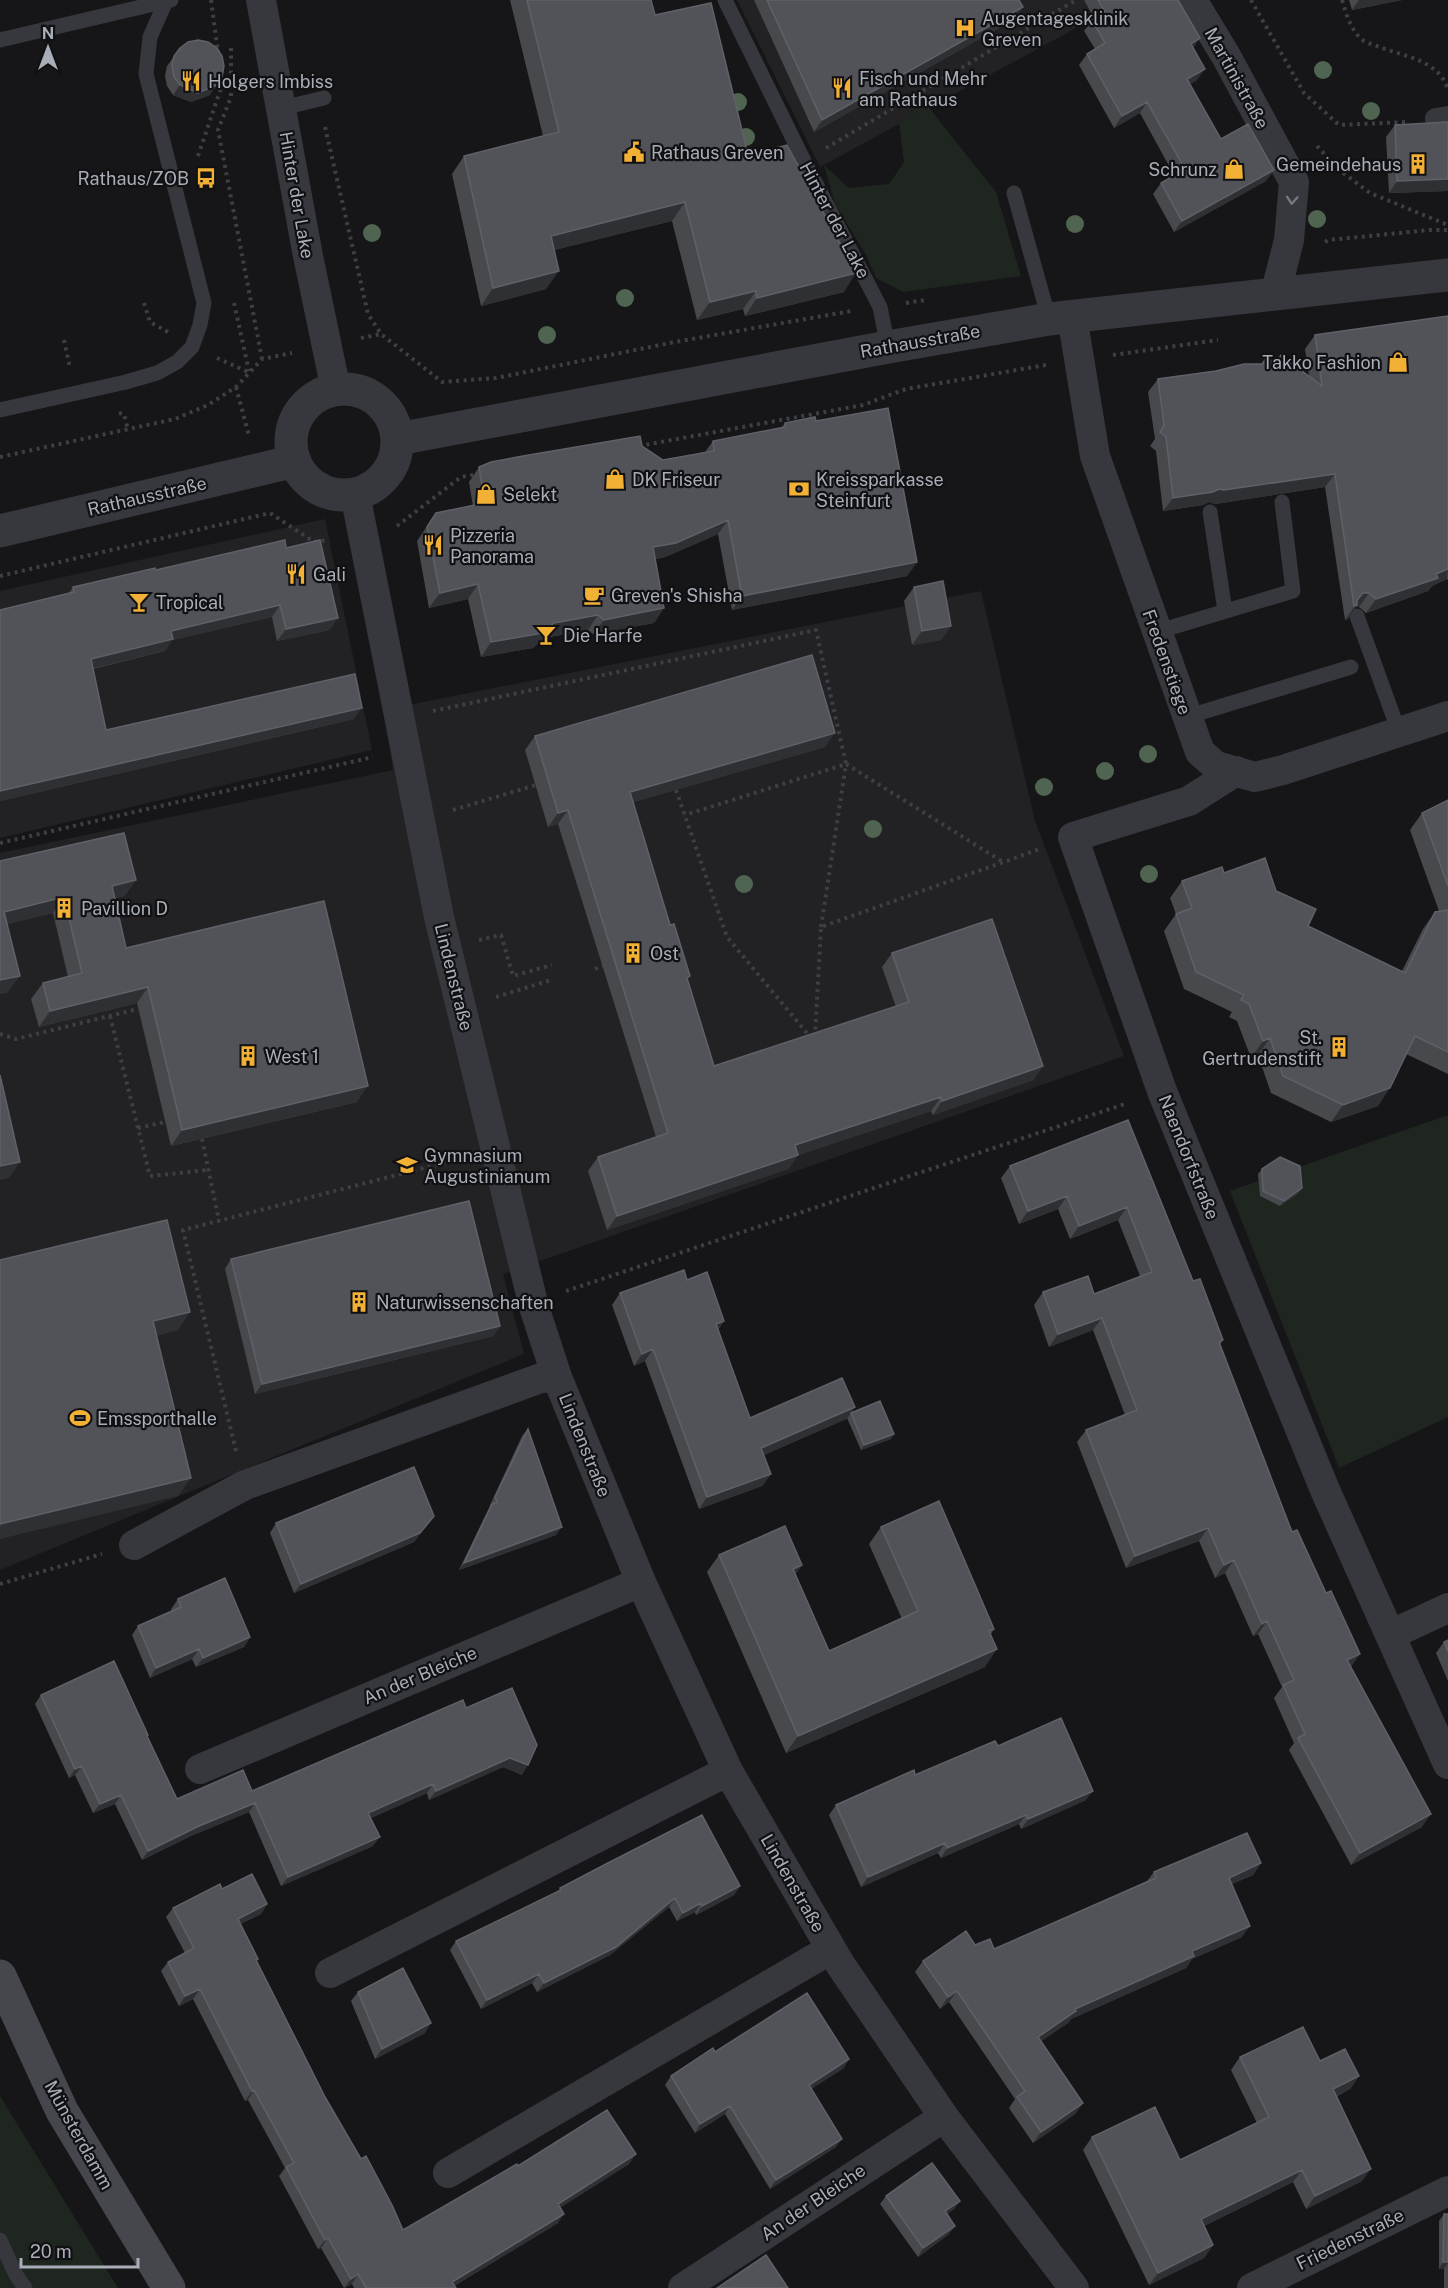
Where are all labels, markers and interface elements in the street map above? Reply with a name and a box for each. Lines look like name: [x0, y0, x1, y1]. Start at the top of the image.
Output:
place label: Augentagesklinik Greven: [982, 8, 1128, 50]
hospital icon: Augentagesklinik Greven: [953, 16, 977, 40]
north arrow: [18, 18, 78, 78]
text: N: [42, 24, 54, 43]
street label: Martinistraße: [1201, 24, 1273, 132]
place label: Fisch und Mehr am Rathaus: [859, 68, 987, 110]
restaurant icon: Holgers Imbiss: [179, 69, 203, 93]
place label: Holgers Imbiss: [208, 71, 333, 92]
restaurant icon: Fisch und Mehr am Rathaus: [830, 76, 854, 100]
street label: Hinter der Lake: [275, 130, 319, 260]
public building icon: Rathaus Greven: [622, 140, 646, 164]
place label: Rathaus Greven: [651, 142, 783, 163]
building icon: Gemeindehaus: [1406, 152, 1430, 176]
place label: Gemeindehaus: [1276, 154, 1401, 175]
shop icon: Schrunz: [1222, 157, 1246, 181]
street label: Hinter der Lake: [795, 158, 875, 282]
place label: Schrunz: [1148, 159, 1217, 180]
bus stop icon: Rathaus/ZOB: [194, 166, 218, 190]
place label: Rathaus/ZOB: [78, 168, 189, 189]
one-way arrow: [1286, 196, 1299, 205]
street label: Rathausstraße: [858, 320, 982, 362]
shop icon: Takko Fashion: [1386, 350, 1410, 374]
place label: Takko Fashion: [1262, 352, 1381, 373]
shop icon: DK Friseur: [603, 467, 627, 491]
place label: DK Friseur: [632, 469, 720, 490]
place label: Kreissparkasse Steinfurt: [816, 469, 944, 511]
street label: Rathausstraße: [85, 472, 209, 520]
bank icon: Kreissparkasse Steinfurt: [787, 477, 811, 501]
shop icon: Selekt: [474, 482, 498, 506]
place label: Selekt: [503, 484, 557, 505]
place label: Pizzeria Panorama: [450, 525, 534, 567]
restaurant icon: Pizzeria Panorama: [421, 533, 445, 557]
restaurant icon: Gali: [284, 562, 308, 586]
place label: Gali: [313, 564, 346, 585]
cafe icon: Greven's Shisha: [582, 583, 606, 607]
place label: Greven's Shisha: [611, 585, 742, 606]
bar icon: Tropical: [127, 590, 151, 614]
place label: Tropical: [156, 592, 223, 613]
street label: Fredenstiege: [1138, 606, 1196, 718]
bar icon: Die Harfe: [534, 623, 558, 647]
place label: Die Harfe: [563, 625, 642, 646]
building icon: Pavillion D: [52, 896, 76, 920]
place label: Pavillion D: [81, 898, 168, 919]
street label: Lindenstraße: [431, 921, 477, 1033]
building icon: Ost: [621, 941, 645, 965]
place label: Ost: [650, 943, 679, 964]
place label: St. Gertrudenstift: [1202, 1027, 1322, 1069]
building icon: St. Gertrudenstift: [1327, 1035, 1351, 1059]
building icon: West 1: [236, 1044, 260, 1068]
place label: West 1: [265, 1046, 319, 1067]
street label: Naendorfstraße: [1154, 1092, 1224, 1222]
place label: Gymnasium Augustinianum: [424, 1145, 550, 1187]
school or university icon: Gymnasium Augustinianum: [395, 1153, 419, 1177]
building icon: Naturwissenschaften: [347, 1290, 371, 1314]
place label: Naturwissenschaften: [376, 1292, 554, 1313]
street label: Lindenstraße: [555, 1390, 615, 1500]
sports icon: Emssporthalle: [68, 1406, 92, 1430]
place label: Emssporthalle: [97, 1408, 217, 1429]
street label: An der Bleiche: [360, 1642, 480, 1708]
street label: Lindenstraße: [756, 1830, 830, 1936]
street label: Münsterdamm: [40, 2077, 118, 2193]
street label: An der Bleiche: [757, 2159, 869, 2245]
street label: Friedenstraße: [1293, 2204, 1407, 2274]
scale bar: [21, 2231, 138, 2269]
text: 20 m: [30, 2241, 72, 2262]

